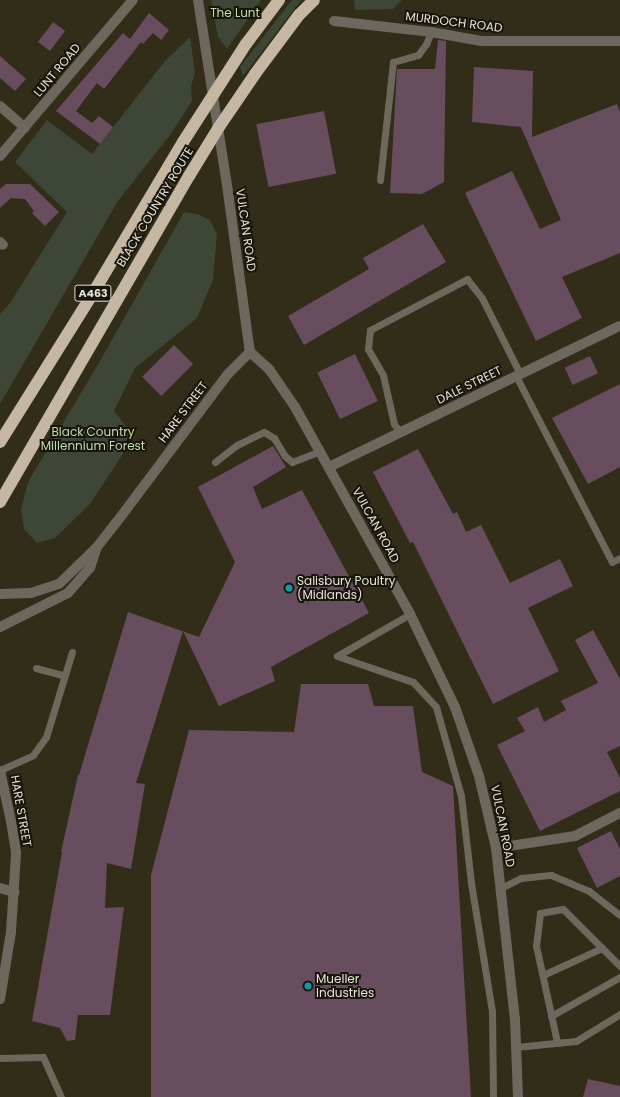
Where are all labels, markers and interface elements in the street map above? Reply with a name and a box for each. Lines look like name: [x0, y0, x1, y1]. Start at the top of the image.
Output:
park label: The Lunt: [210, 6, 260, 20]
street label: MURDOCH ROAD: [405, 9, 503, 35]
street label: LUNT ROAD: [31, 41, 83, 99]
street label: BLACK COUNTRY ROUTE: [114, 145, 196, 269]
street label: VULCAN ROAD: [233, 188, 259, 272]
road number: A463: [74, 284, 112, 302]
street label: DALE STREET: [434, 363, 504, 407]
street label: HARE STREET: [155, 379, 211, 445]
park label: Black Country Millennium Forest: [41, 425, 145, 453]
street label: VULCAN ROAD: [349, 485, 403, 565]
place label: Salisbury Poultry (Midlands): [297, 574, 395, 602]
marker: Salisbury Poultry (Midlands): [284, 583, 294, 593]
street label: HARE STREET: [8, 774, 34, 848]
street label: VULCAN ROAD: [488, 784, 518, 868]
place label: Mueller Industries: [316, 972, 374, 1000]
marker: Mueller Industries: [303, 981, 313, 991]

